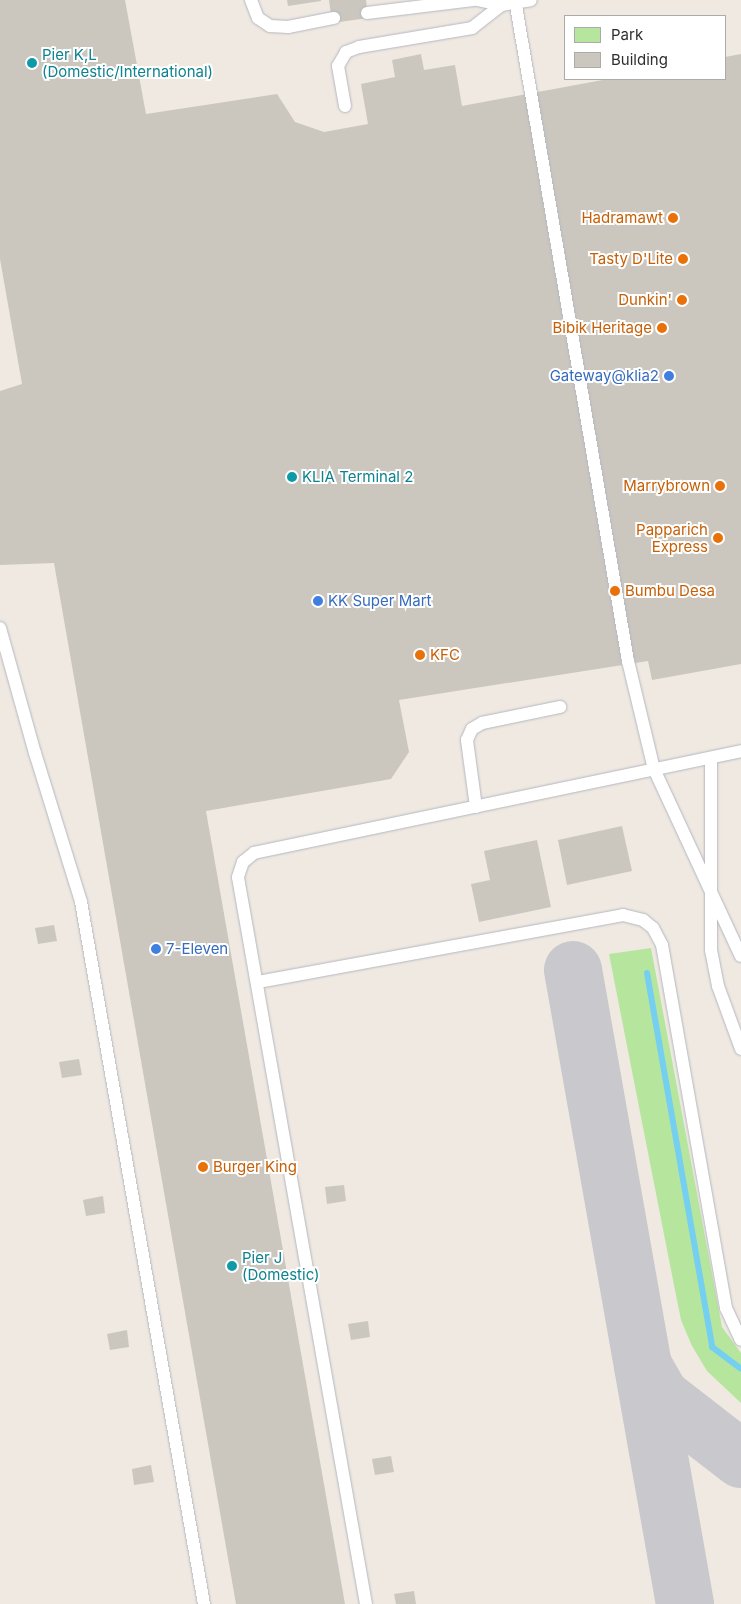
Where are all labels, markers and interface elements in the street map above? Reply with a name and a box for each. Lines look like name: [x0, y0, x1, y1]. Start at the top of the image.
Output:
legend: [564, 15, 726, 80]
text: Park: [611, 25, 643, 44]
place label: Pier K,L (Domestic/International): [42, 45, 213, 80]
text: Building: [611, 50, 668, 69]
marker: Pier K,L (Domestic/International): [26, 57, 38, 69]
place label: Hadramawt: [581, 209, 663, 227]
marker: Hadramawt: [667, 212, 679, 224]
place label: Tasty D'Lite: [589, 250, 673, 268]
marker: Tasty D'Lite: [677, 253, 689, 265]
place label: Dunkin': [618, 291, 672, 309]
marker: Dunkin': [676, 294, 688, 306]
place label: Bibik Heritage: [553, 319, 652, 337]
marker: Bibik Heritage: [656, 322, 668, 334]
place label: Gateway@klia2: [550, 367, 659, 385]
marker: Gateway@klia2: [663, 370, 675, 382]
place label: KLIA Terminal 2: [302, 468, 413, 486]
marker: KLIA Terminal 2: [286, 471, 298, 483]
place label: Marrybrown: [623, 477, 710, 495]
marker: Marrybrown: [714, 480, 726, 492]
place label: Papparich Express: [636, 520, 708, 555]
marker: Papparich Express: [712, 532, 724, 544]
place label: Bumbu Desa: [625, 582, 715, 600]
marker: Bumbu Desa: [609, 585, 621, 597]
place label: KK Super Mart: [328, 592, 431, 610]
marker: KK Super Mart: [312, 595, 324, 607]
place label: KFC: [430, 646, 460, 664]
marker: KFC: [414, 649, 426, 661]
place label: 7-Eleven: [166, 940, 228, 958]
marker: 7-Eleven: [150, 943, 162, 955]
place label: Burger King: [213, 1158, 297, 1176]
marker: Burger King: [197, 1161, 209, 1173]
place label: Pier J (Domestic): [242, 1248, 320, 1283]
marker: Pier J (Domestic): [226, 1260, 238, 1272]

